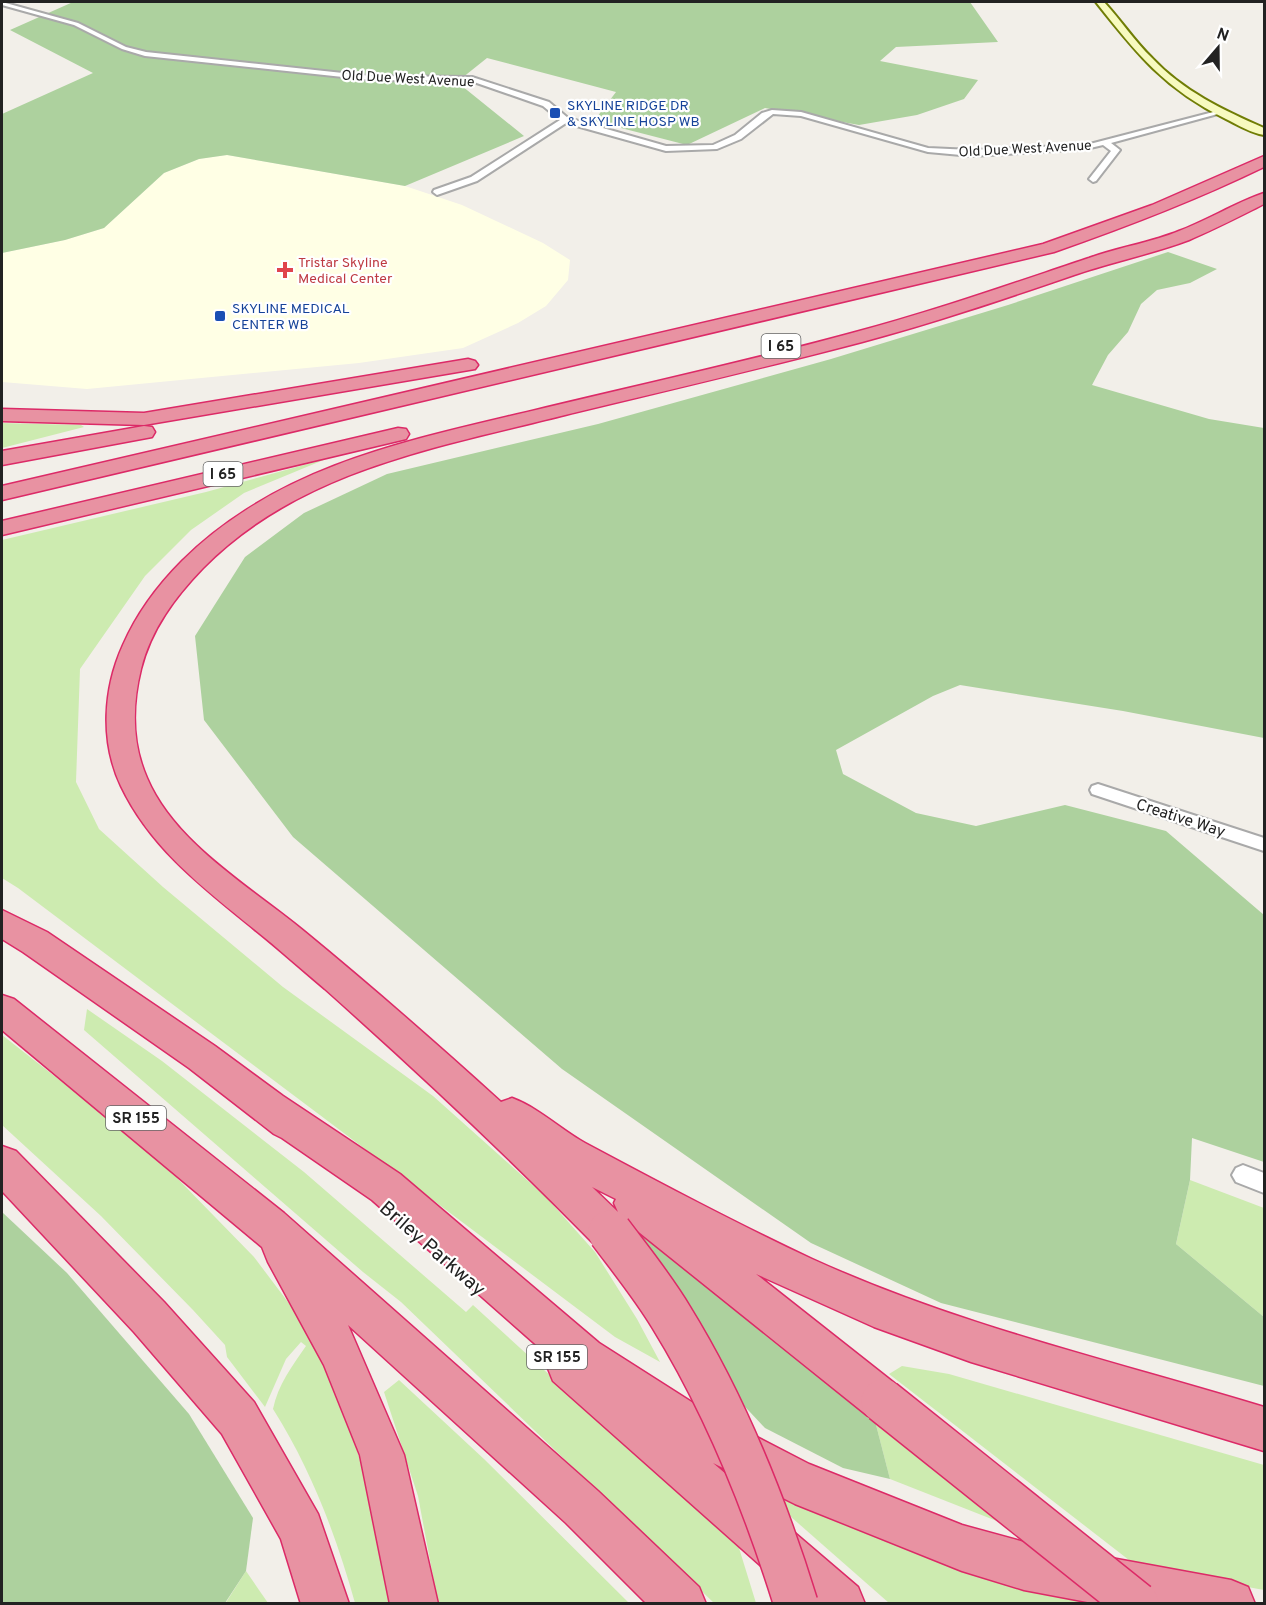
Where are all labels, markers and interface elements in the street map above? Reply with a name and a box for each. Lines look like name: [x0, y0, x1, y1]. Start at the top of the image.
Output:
north arrow: [1188, 18, 1248, 78]
text: N: [1214, 24, 1231, 47]
street label: Old Due West Avenue: [341, 68, 475, 91]
place label: SKYLINE RIDGE DR & SKYLINE HOSP WB: [567, 98, 700, 131]
marker: SKYLINE RIDGE DR & SKYLINE HOSP WB: [548, 106, 562, 120]
street label: Old Due West Avenue: [958, 138, 1092, 161]
place label: Tristar Skyline Medical Center: [298, 255, 393, 288]
marker: Tristar Skyline Medical Center: [276, 261, 294, 279]
place label: SKYLINE MEDICAL CENTER WB: [232, 301, 350, 334]
marker: SKYLINE MEDICAL CENTER WB: [213, 309, 227, 323]
road number: I 65: [762, 334, 800, 358]
road number: I 65: [204, 462, 242, 486]
street label: Creative Way: [1133, 795, 1228, 843]
road number: SR 155: [106, 1106, 166, 1130]
street label: Briley Parkway: [373, 1196, 490, 1303]
road number: SR 155: [527, 1345, 587, 1369]

